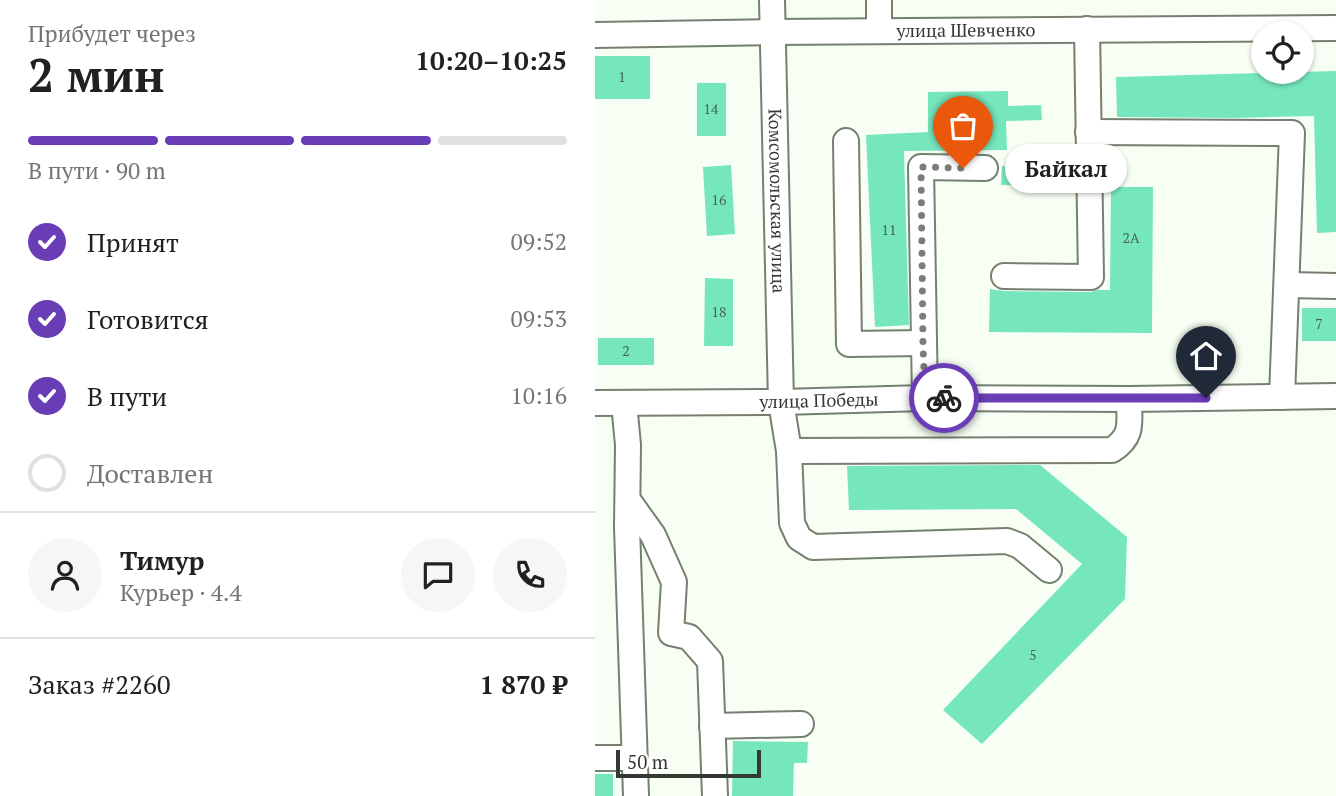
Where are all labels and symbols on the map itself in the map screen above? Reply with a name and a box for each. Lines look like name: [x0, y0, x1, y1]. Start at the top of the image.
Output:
street label: улица Шевченко: [895, 17, 1036, 42]
house number: 1: [618, 67, 626, 86]
pin: [933, 96, 993, 168]
house number: 14: [704, 99, 719, 118]
street label: Комсомольская улица: [763, 108, 792, 293]
callout: Байкал: [1005, 144, 1127, 192]
house number: 16: [712, 190, 727, 209]
house number: 11: [882, 220, 896, 239]
house number: 2А: [1122, 228, 1140, 247]
house number: 18: [712, 302, 726, 321]
house number: 7: [1315, 314, 1323, 333]
pin: [1176, 326, 1236, 398]
house number: 2: [622, 341, 630, 360]
courier: [909, 363, 979, 433]
street label: улица Победы: [758, 386, 879, 413]
house number: 5: [1029, 645, 1037, 664]
scale bar: [616, 747, 761, 779]

